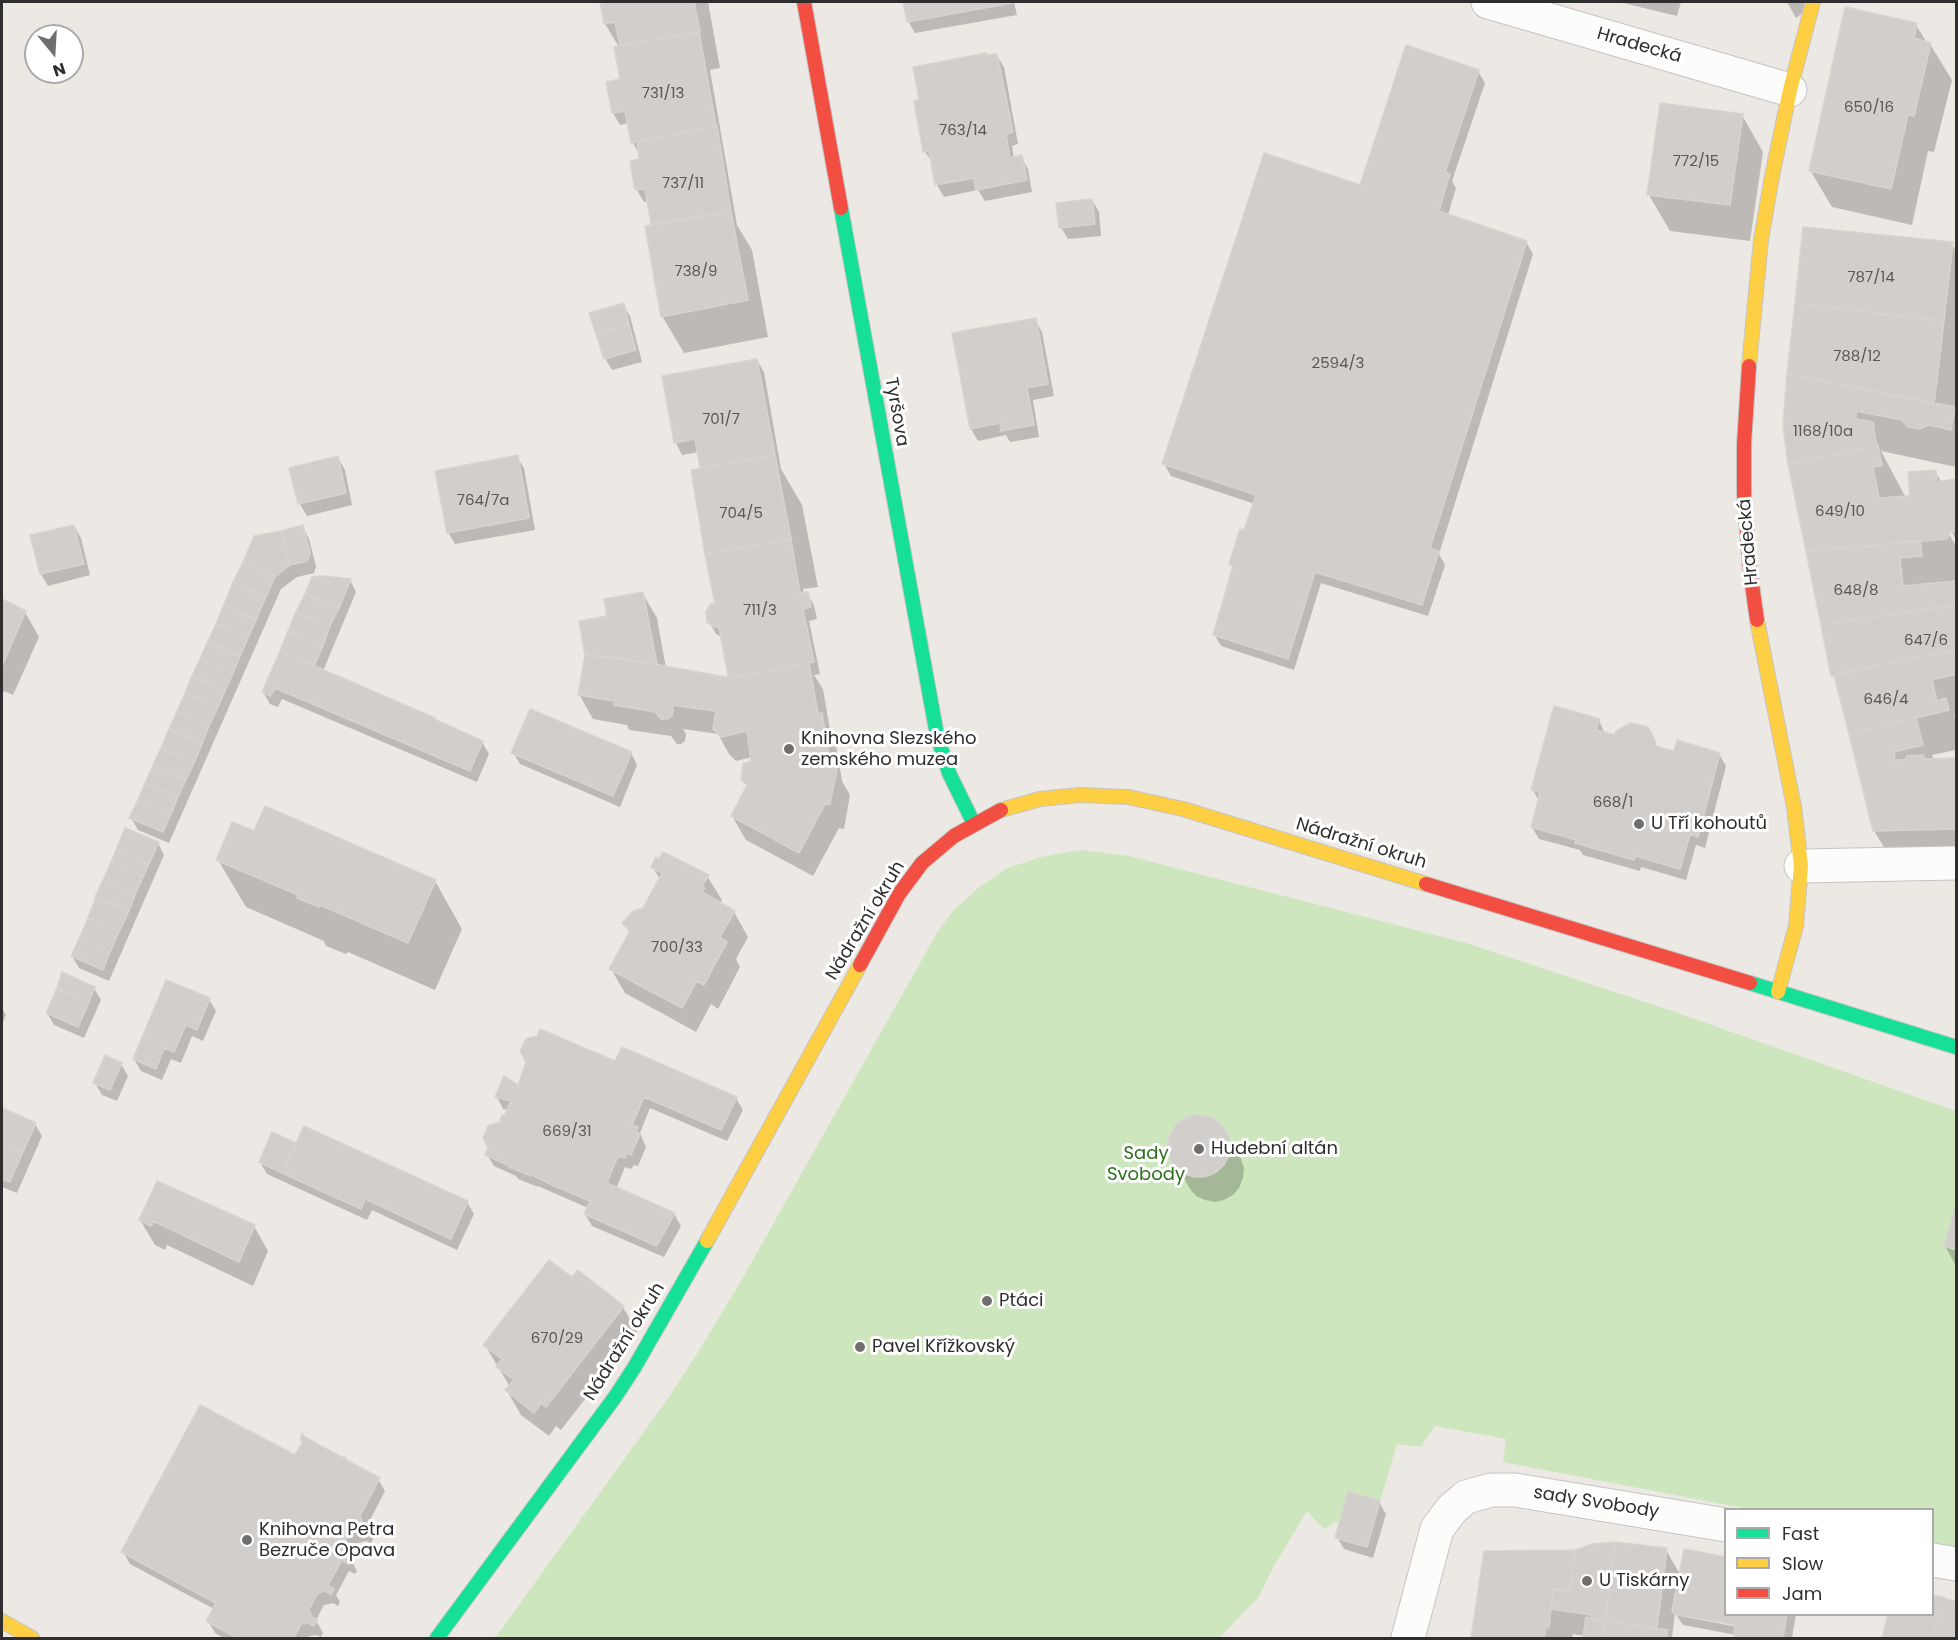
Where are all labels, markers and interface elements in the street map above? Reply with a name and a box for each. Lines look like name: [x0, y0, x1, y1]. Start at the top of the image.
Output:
north arrow: [24, 24, 84, 84]
street label: Hradecká: [1594, 24, 1684, 68]
text: N: [50, 57, 68, 82]
house number: 731/13: [642, 85, 684, 103]
house number: 650/16: [1844, 99, 1894, 117]
house number: 763/14: [939, 122, 987, 140]
house number: 772/15: [1673, 153, 1719, 171]
house number: 737/11: [662, 175, 704, 193]
house number: 738/9: [674, 263, 718, 281]
house number: 787/14: [1847, 269, 1895, 287]
house number: 788/12: [1833, 348, 1881, 366]
house number: 2594/3: [1312, 355, 1364, 373]
street label: Tyršova: [879, 376, 913, 448]
house number: 701/7: [702, 411, 740, 429]
house number: 1168/10a: [1793, 423, 1853, 441]
house number: 764/7a: [457, 492, 509, 510]
street label: Hradecká: [1734, 498, 1764, 586]
house number: 649/10: [1815, 503, 1865, 521]
house number: 704/5: [719, 505, 763, 523]
house number: 648/8: [1833, 582, 1879, 600]
house number: 711/3: [743, 602, 777, 620]
house number: 647/6: [1904, 632, 1948, 650]
house number: 646/4: [1863, 691, 1909, 709]
place label: Knihovna Slezského zemského muzea: [801, 728, 977, 771]
marker: Knihovna Slezského zemského muzea: [782, 742, 796, 756]
house number: 668/1: [1593, 794, 1633, 812]
place label: U Tří kohoutů: [1651, 813, 1767, 835]
street label: Nádražní okruh: [1293, 814, 1429, 874]
marker: U Tří kohoutů: [1632, 817, 1646, 831]
street label: Nádražní okruh: [822, 857, 910, 985]
house number: 700/33: [651, 939, 703, 957]
house number: 669/31: [542, 1123, 592, 1141]
place label: Hudební altán: [1211, 1138, 1338, 1160]
marker: Hudební altán: [1192, 1142, 1206, 1156]
park label: Sady Svobody: [1107, 1143, 1185, 1186]
street label: Nádražní okruh: [580, 1279, 670, 1405]
place label: Ptáci: [999, 1290, 1043, 1312]
marker: Ptáci: [980, 1294, 994, 1308]
house number: 670/29: [531, 1330, 583, 1348]
place label: Pavel Křížkovský: [872, 1336, 1015, 1358]
marker: Pavel Křížkovský: [853, 1340, 867, 1354]
street label: sady Svobody: [1532, 1482, 1660, 1524]
legend: [1724, 1508, 1934, 1616]
place label: Knihovna Petra Bezruče Opava: [259, 1519, 395, 1562]
text: Fast: [1782, 1521, 1819, 1546]
marker: Knihovna Petra Bezruče Opava: [240, 1533, 254, 1547]
text: Slow: [1782, 1551, 1823, 1576]
place label: U Tiskárny: [1599, 1570, 1689, 1592]
marker: U Tiskárny: [1580, 1574, 1594, 1588]
text: Jam: [1782, 1581, 1822, 1606]

